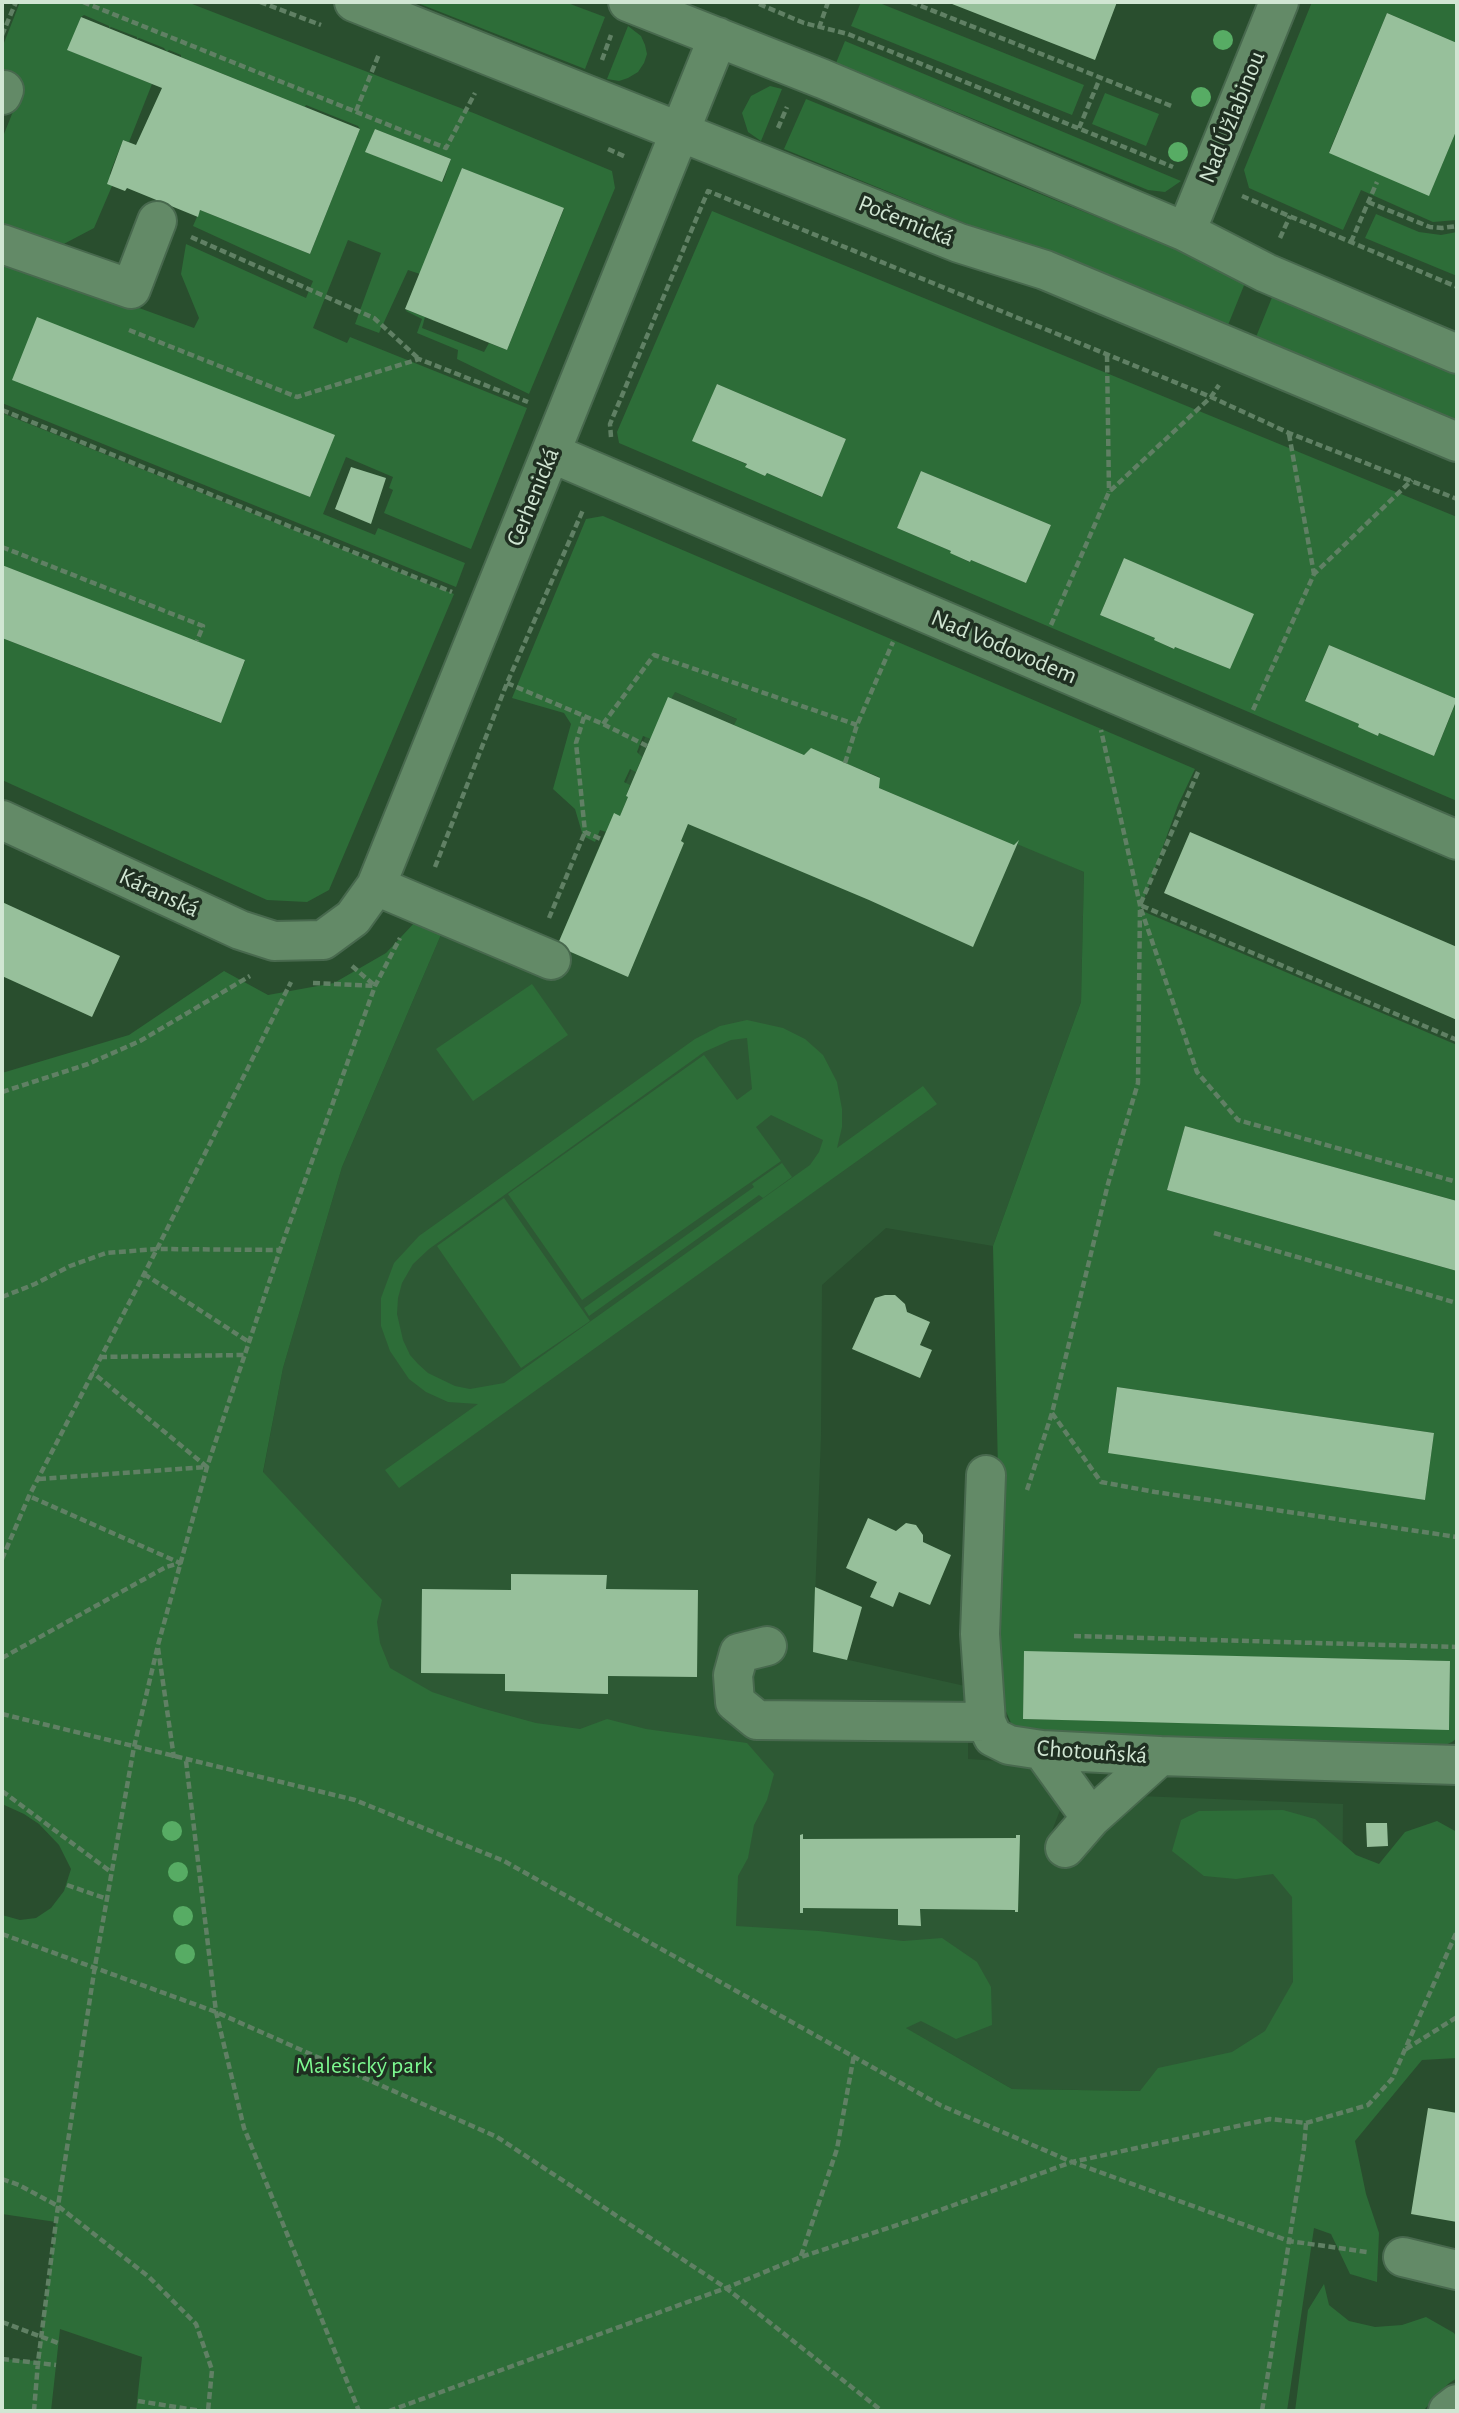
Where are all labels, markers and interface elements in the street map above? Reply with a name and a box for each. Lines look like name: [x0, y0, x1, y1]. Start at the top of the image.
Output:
street label: Nad Úžlabinou: [1192, 47, 1272, 187]
street label: Počernická: [854, 189, 958, 253]
street label: Cerhenická: [500, 444, 566, 550]
street label: Nad Vodovodem: [927, 603, 1081, 691]
street label: Káranská: [114, 862, 204, 924]
street label: Chotouňská: [1036, 1734, 1148, 1770]
park label: Malešický park: [295, 2052, 433, 2080]

